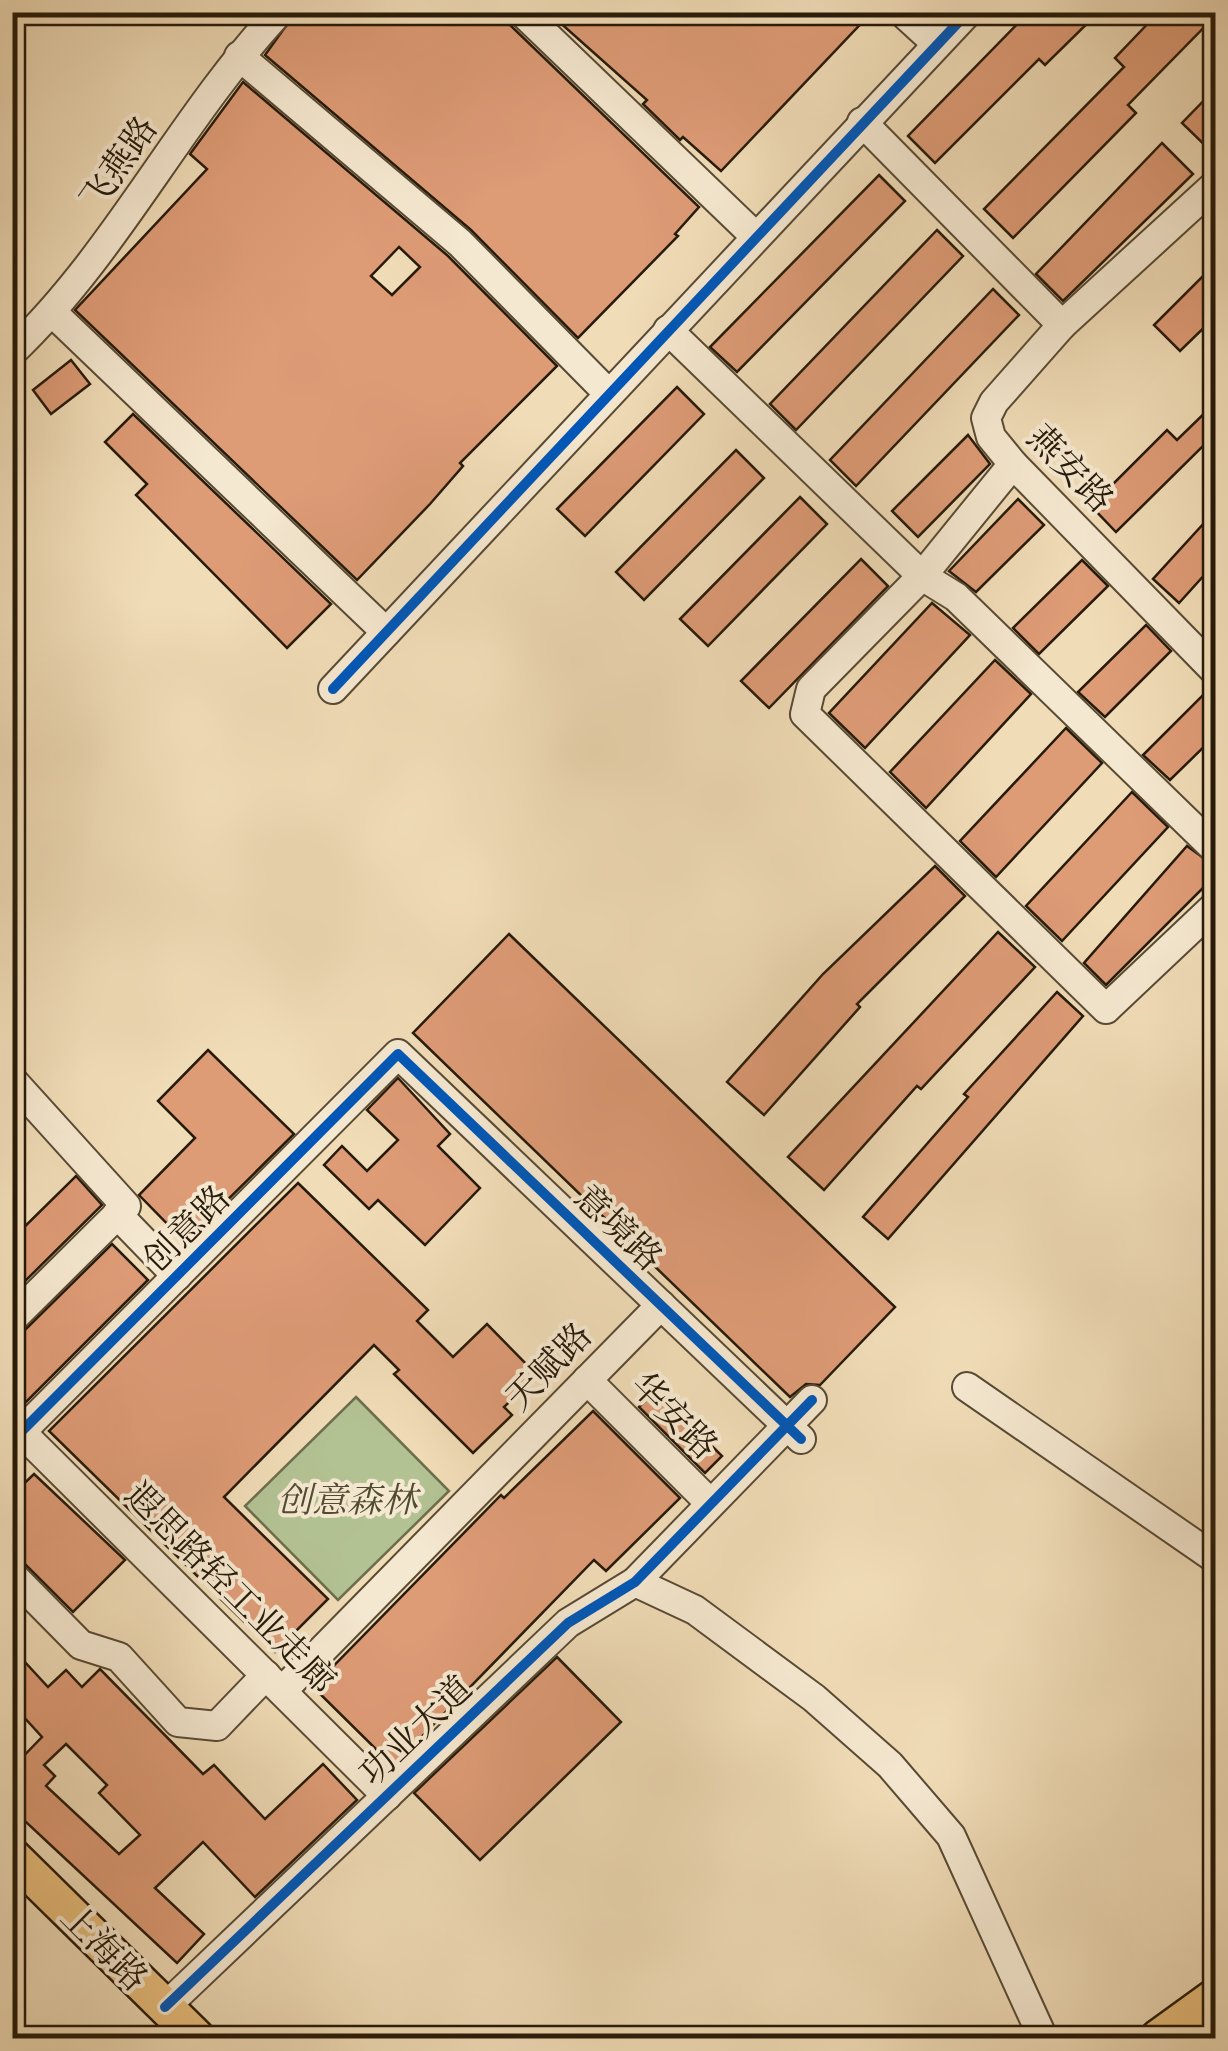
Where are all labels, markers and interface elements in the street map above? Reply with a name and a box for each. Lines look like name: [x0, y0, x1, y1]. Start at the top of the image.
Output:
street label: 飞燕路: [69, 107, 167, 219]
street label: 燕安路: [1018, 415, 1124, 521]
street label: 意境路: [566, 1174, 672, 1280]
street label: 创意路: [133, 1175, 239, 1281]
street label: 天赋路: [495, 1313, 601, 1419]
street label: 华安路: [622, 1362, 728, 1468]
street label: 遐思路轻工业走廊: [116, 1472, 346, 1702]
park label: 创意森林: [277, 1477, 422, 1522]
street label: 功业大道: [349, 1665, 481, 1795]
street label: 上海路: [52, 1894, 158, 2000]

